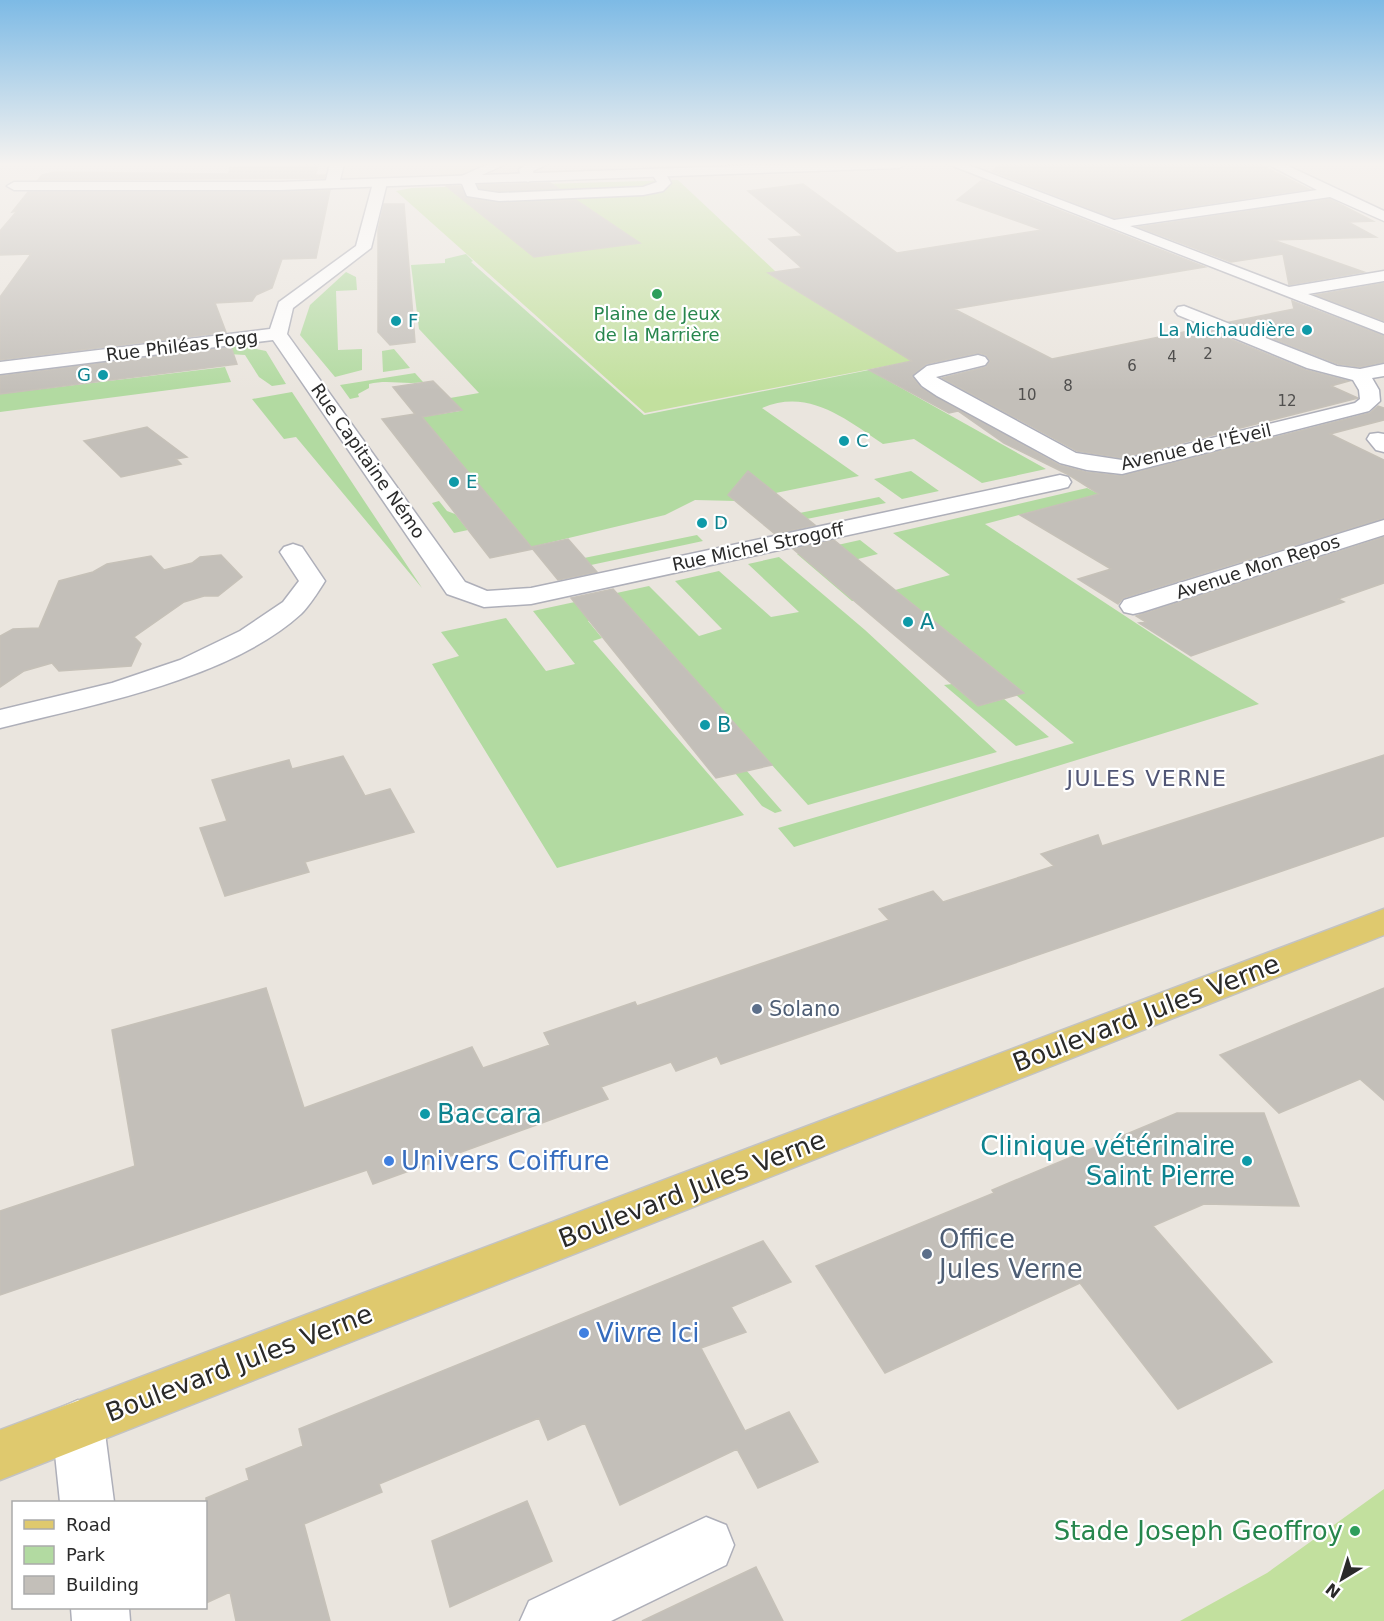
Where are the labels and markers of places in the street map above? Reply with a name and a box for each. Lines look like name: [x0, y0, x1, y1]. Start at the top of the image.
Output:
marker: Plaine de Jeux de la Marrière: [650, 287, 664, 301]
place label: Plaine de Jeux de la Marrière: [594, 303, 721, 345]
place label: F: [408, 310, 418, 331]
marker: F: [389, 314, 403, 328]
place label: La Michaudière: [1158, 319, 1295, 340]
marker: La Michaudière: [1300, 323, 1314, 337]
place label: G: [77, 364, 91, 385]
marker: G: [96, 368, 110, 382]
place label: C: [856, 430, 869, 451]
marker: C: [837, 434, 851, 448]
place label: E: [466, 471, 477, 492]
marker: E: [447, 475, 461, 489]
place label: D: [714, 512, 728, 533]
marker: D: [695, 516, 709, 530]
place label: A: [920, 610, 935, 634]
marker: A: [901, 615, 915, 629]
place label: B: [717, 713, 731, 737]
marker: B: [698, 718, 712, 732]
place label: Solano: [769, 997, 840, 1021]
marker: Solano: [750, 1002, 764, 1016]
place label: Baccara: [437, 1099, 542, 1129]
marker: Baccara: [418, 1107, 432, 1121]
place label: Clinique vétérinaire Saint Pierre: [980, 1131, 1235, 1191]
place label: Univers Coiffure: [401, 1146, 609, 1176]
marker: Univers Coiffure: [382, 1154, 396, 1168]
marker: Clinique vétérinaire Saint Pierre: [1240, 1154, 1254, 1168]
place label: Office Jules Verne: [937, 1224, 1083, 1284]
marker: Office Jules Verne: [920, 1247, 934, 1261]
place label: Vivre Ici: [596, 1318, 699, 1348]
marker: Vivre Ici: [577, 1326, 591, 1340]
place label: Stade Joseph Geoffroy: [1054, 1516, 1343, 1546]
marker: Stade Joseph Geoffroy: [1348, 1524, 1362, 1538]

